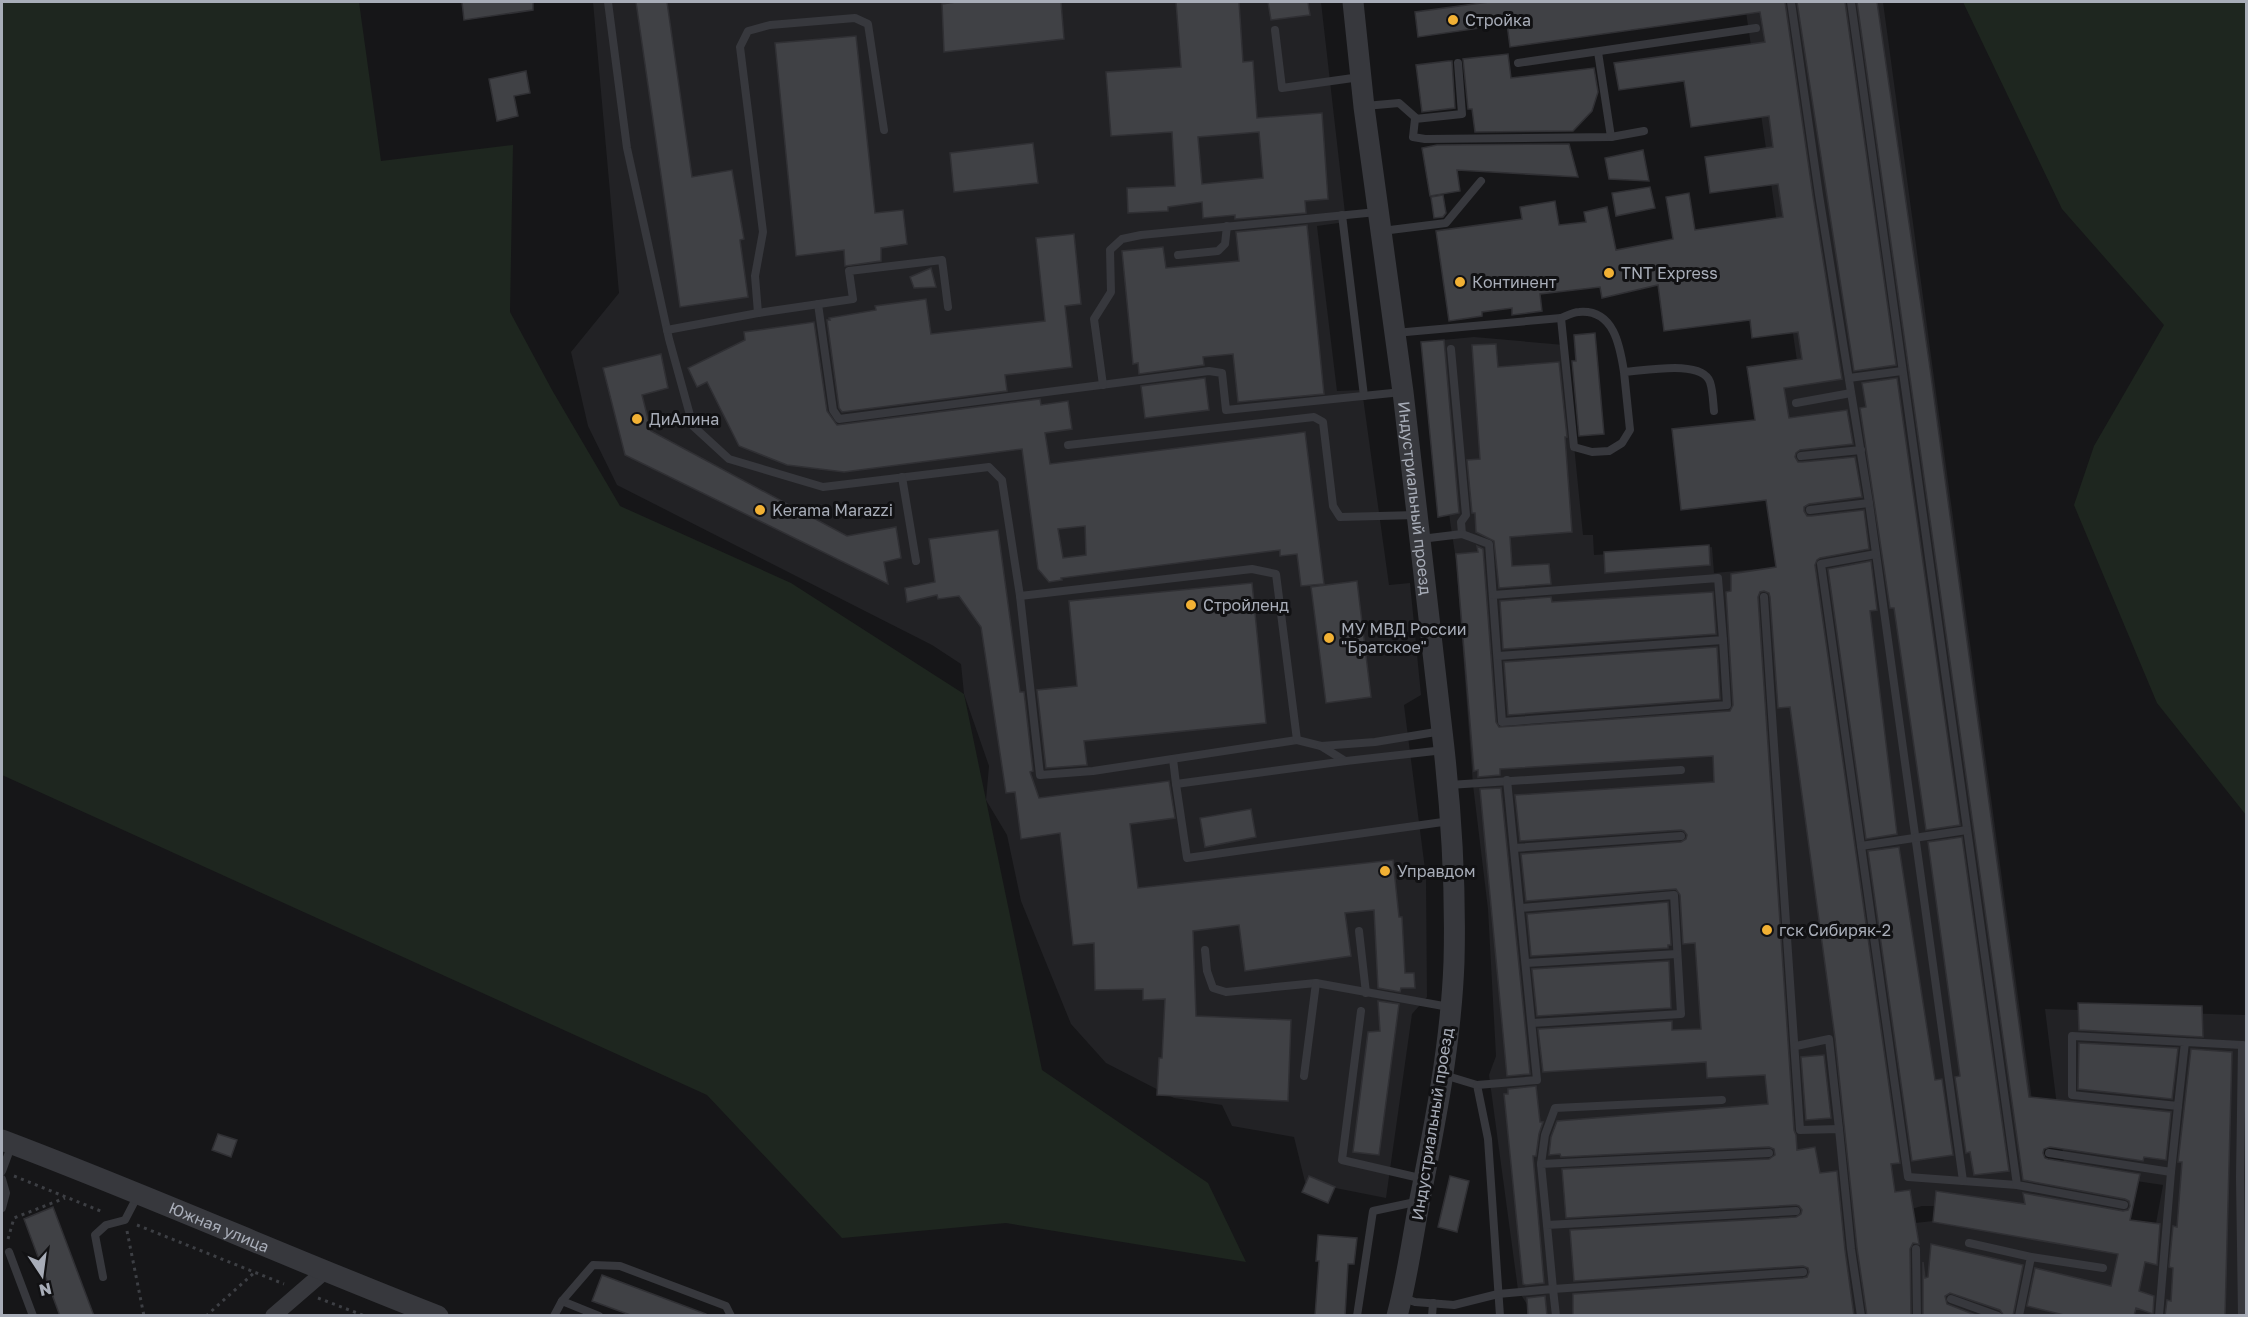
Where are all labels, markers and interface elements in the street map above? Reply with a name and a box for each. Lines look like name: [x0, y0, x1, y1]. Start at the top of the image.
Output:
place label: Стройка: [1465, 10, 1531, 30]
marker: Стройка: [1446, 13, 1460, 27]
place label: TNT Express: [1621, 263, 1718, 283]
marker: TNT Express: [1602, 266, 1616, 280]
place label: Континент: [1472, 272, 1557, 292]
marker: Континент: [1453, 275, 1467, 289]
street label: Индустриальный проезд: [1394, 400, 1436, 596]
place label: ДиАлина: [649, 409, 719, 429]
marker: ДиАлина: [630, 412, 644, 426]
place label: Kerama Marazzi: [772, 500, 893, 520]
marker: Kerama Marazzi: [753, 503, 767, 517]
place label: Стройленд: [1203, 595, 1289, 615]
marker: Стройленд: [1184, 598, 1198, 612]
place label: МУ МВД России "Братское": [1341, 619, 1467, 657]
marker: МУ МВД России "Братское": [1322, 631, 1336, 645]
place label: Управдом: [1397, 861, 1475, 881]
marker: Управдом: [1378, 864, 1392, 878]
place label: гск Сибиряк-2: [1779, 920, 1891, 940]
marker: гск Сибиряк-2: [1760, 923, 1774, 937]
street label: Индустриальный проезд: [1407, 1026, 1457, 1222]
street label: Южная улица: [166, 1197, 272, 1257]
north arrow: [12, 1245, 72, 1305]
text: N: [37, 1279, 54, 1301]

